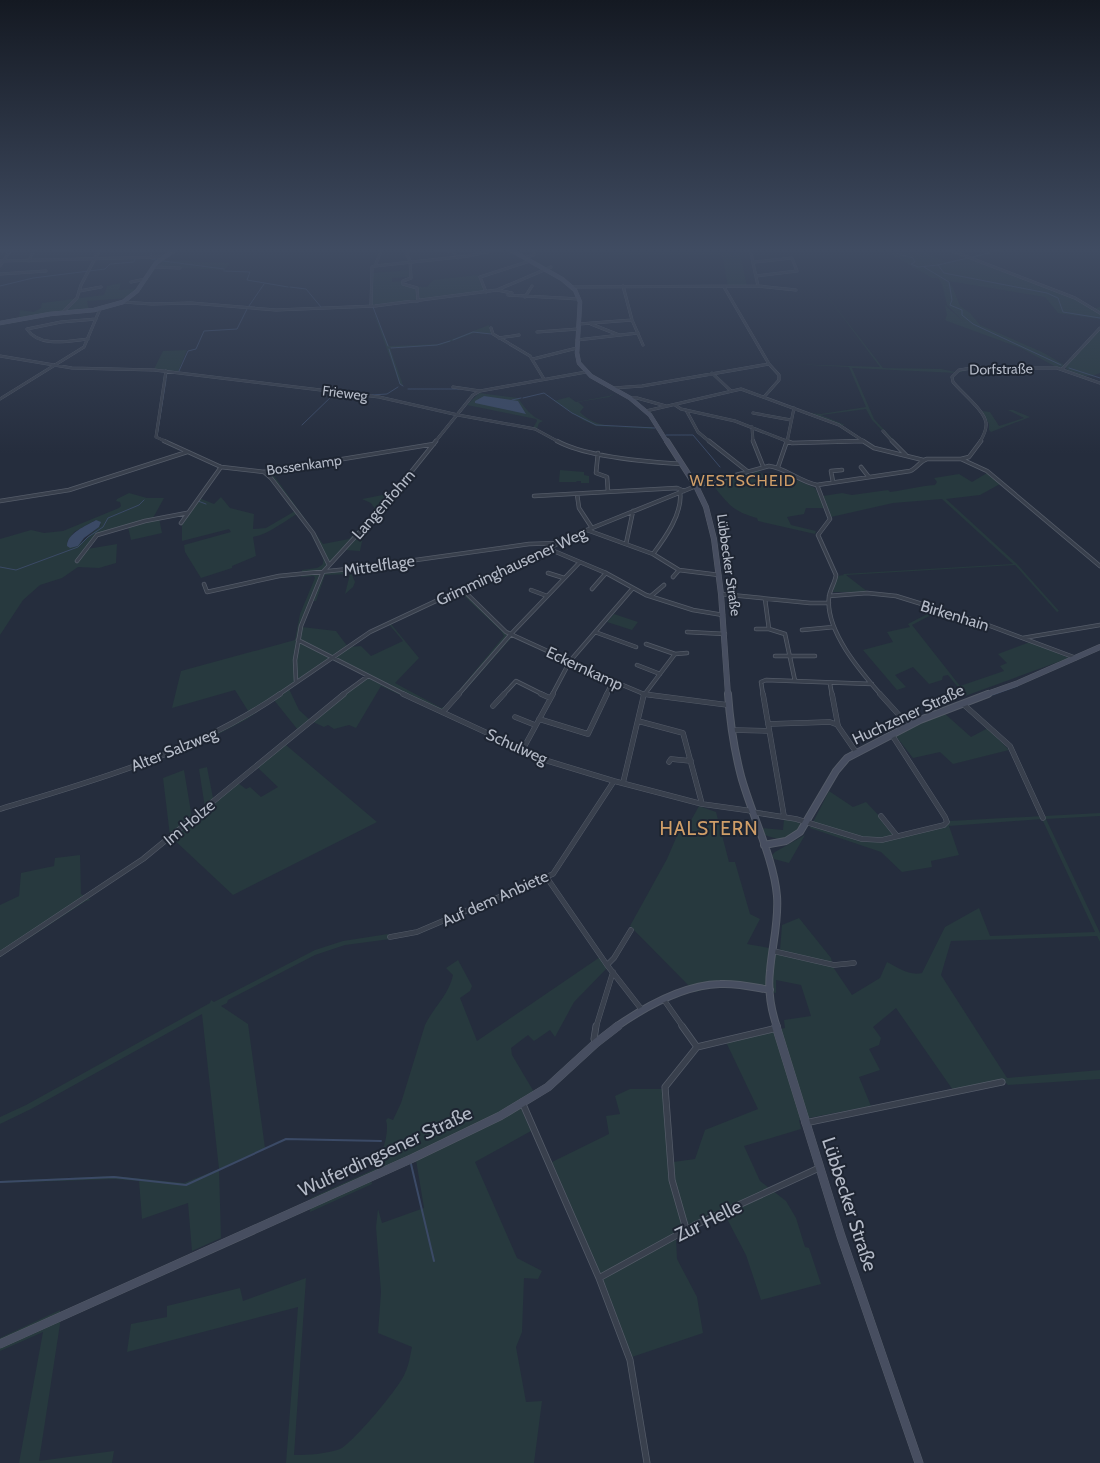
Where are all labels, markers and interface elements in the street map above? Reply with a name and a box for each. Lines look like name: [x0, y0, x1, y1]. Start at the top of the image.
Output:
street label: Dorfstraße: [969, 359, 1033, 379]
street label: Frieweg: [321, 381, 370, 405]
street label: Bossenkamp: [265, 451, 343, 479]
street label: Langenfohrn: [348, 466, 419, 543]
district label: WESTSCHEID: [690, 471, 796, 490]
street label: Lübbecker Straße: [713, 513, 745, 617]
street label: Grimminghausener Weg: [433, 523, 590, 610]
street label: Mittelflage: [342, 551, 416, 580]
street label: Birkenhain: [918, 596, 991, 635]
street label: Eckernkamp: [543, 642, 626, 695]
street label: Huchzener Straße: [849, 680, 967, 749]
street label: Alter Salzweg: [128, 723, 221, 775]
street label: Schulweg: [483, 725, 551, 769]
street label: Im Holze: [160, 796, 219, 849]
district label: HALSTERN: [659, 817, 759, 840]
street label: Auf dem Anbiete: [439, 867, 551, 930]
street label: Wulferdingsener Straße: [295, 1101, 476, 1202]
street label: Lübbecker Straße: [817, 1134, 882, 1274]
street label: Zur Helle: [671, 1194, 746, 1246]

